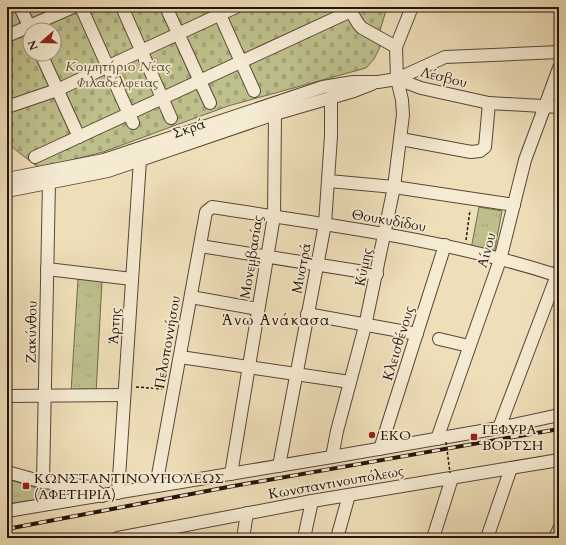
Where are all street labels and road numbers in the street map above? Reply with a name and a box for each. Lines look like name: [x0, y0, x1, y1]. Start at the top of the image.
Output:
street label: Λέσβου: [419, 63, 469, 92]
street label: Σκρά: [170, 114, 208, 143]
street label: Θουκυδίδου: [350, 205, 428, 236]
street label: Μονεμβασίας: [235, 214, 267, 300]
street label: Αίνου: [472, 230, 501, 270]
street label: Μυστρά: [287, 241, 316, 295]
street label: Κύμης: [350, 246, 377, 288]
street label: Πελοποννήσου: [150, 294, 185, 390]
street label: Ζακύνθου: [21, 301, 42, 363]
street label: Κλεισθένους: [378, 303, 419, 383]
street label: Άρτης: [104, 307, 125, 345]
street label: Κωνσταντινουπόλεως: [267, 461, 405, 504]

